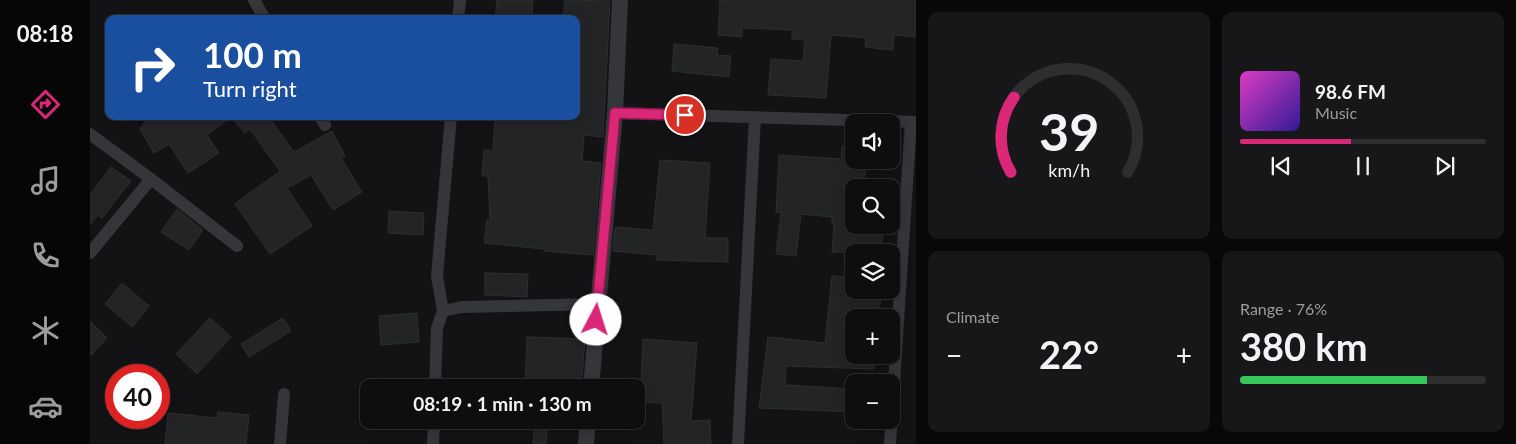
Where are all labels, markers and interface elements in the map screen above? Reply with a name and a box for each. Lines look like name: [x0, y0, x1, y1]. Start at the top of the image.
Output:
text: 08:18: [17, 20, 73, 47]
text: 100 m: [203, 33, 302, 75]
icon: right: [120, 35, 185, 100]
text: Turn right: [203, 75, 297, 102]
text: 98.6 FM: [1315, 80, 1386, 103]
icon: directions: [28, 87, 63, 122]
pin: [664, 94, 706, 136]
text: 39: [1039, 100, 1099, 162]
icon: arrive: [671, 101, 699, 129]
text: Music: [1315, 103, 1357, 122]
map controls: [845, 114, 900, 429]
button: sound: [845, 114, 900, 169]
icon: previous: [1267, 152, 1295, 180]
icon: pause: [1349, 152, 1377, 180]
icon: next: [1431, 152, 1459, 180]
text: km/h: [1048, 159, 1090, 181]
icon: music: [28, 163, 63, 198]
button: search: [845, 179, 900, 234]
icon: phone: [28, 238, 63, 273]
button: layers: [845, 244, 900, 299]
position arrow: [569, 293, 621, 345]
text: Range · 76%: [1240, 299, 1327, 318]
text: Climate: [946, 307, 999, 326]
button: +: [845, 309, 900, 364]
icon: climate: [28, 313, 63, 348]
text: 380 km: [1240, 323, 1368, 369]
text: 22°: [1039, 331, 1099, 377]
text: −: [946, 338, 962, 372]
text: +: [1176, 338, 1192, 372]
speed limit sign: 40: [105, 364, 170, 429]
button: −: [845, 374, 900, 429]
icon: car: [28, 389, 63, 424]
text: 08:19 · 1 min · 130 m: [413, 392, 592, 415]

